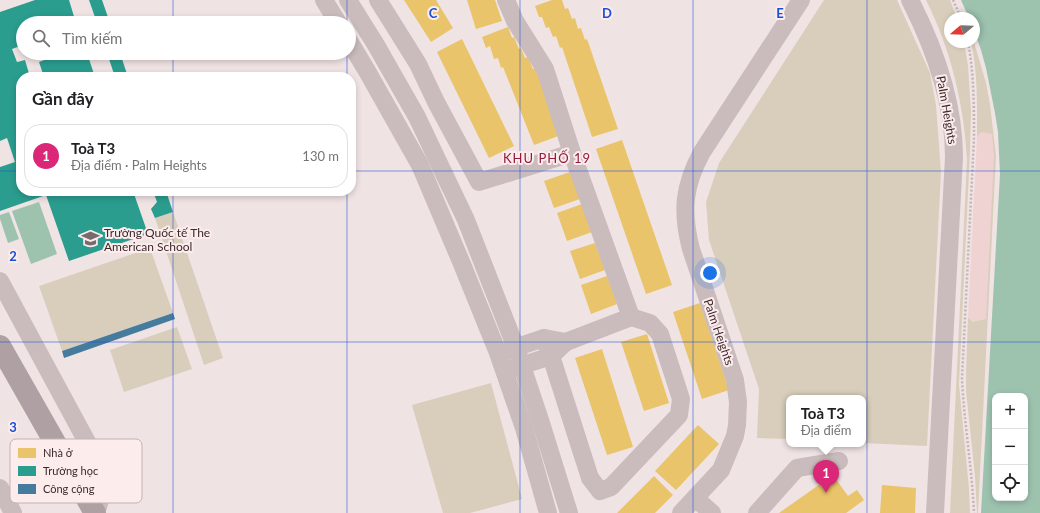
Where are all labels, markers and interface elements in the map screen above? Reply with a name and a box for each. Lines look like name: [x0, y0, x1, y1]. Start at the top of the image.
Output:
text: C: [429, 5, 438, 21]
text: D: [602, 5, 612, 21]
text: E: [776, 5, 784, 21]
north arrow: [944, 12, 980, 48]
search box: [16, 16, 356, 60]
icon: search: [30, 27, 52, 49]
text: Tìm kiếm: [62, 29, 122, 47]
street label: Palm Heights: [934, 75, 960, 145]
text: Gần đây: [32, 88, 94, 109]
text: Toà T3: [71, 139, 115, 157]
text: 1: [42, 148, 50, 164]
text: 130 m: [302, 148, 339, 164]
district label: KHU PHỐ 19: [503, 149, 591, 166]
text: Địa điểm · Palm Heights: [71, 157, 207, 173]
place label: Trường Quốc tế The American School: [104, 225, 210, 254]
school or university icon: Trường Quốc tế The American School: [81, 229, 101, 249]
text: 2: [9, 248, 17, 264]
your location: [700, 263, 720, 283]
street label: Palm Heights: [701, 297, 737, 367]
map controls: [992, 393, 1028, 501]
button: +: [992, 393, 1028, 429]
popup: [786, 395, 866, 447]
text: Toà T3: [801, 404, 845, 422]
text: 3: [9, 419, 17, 435]
text: Địa điểm: [801, 422, 851, 438]
button: −: [992, 429, 1028, 465]
legend: [10, 439, 142, 503]
text: Nhà ở: [43, 446, 73, 459]
pin: 1: [813, 460, 839, 493]
text: Trường học: [43, 464, 98, 477]
button: locate: [992, 465, 1028, 501]
text: Công cộng: [43, 482, 95, 495]

